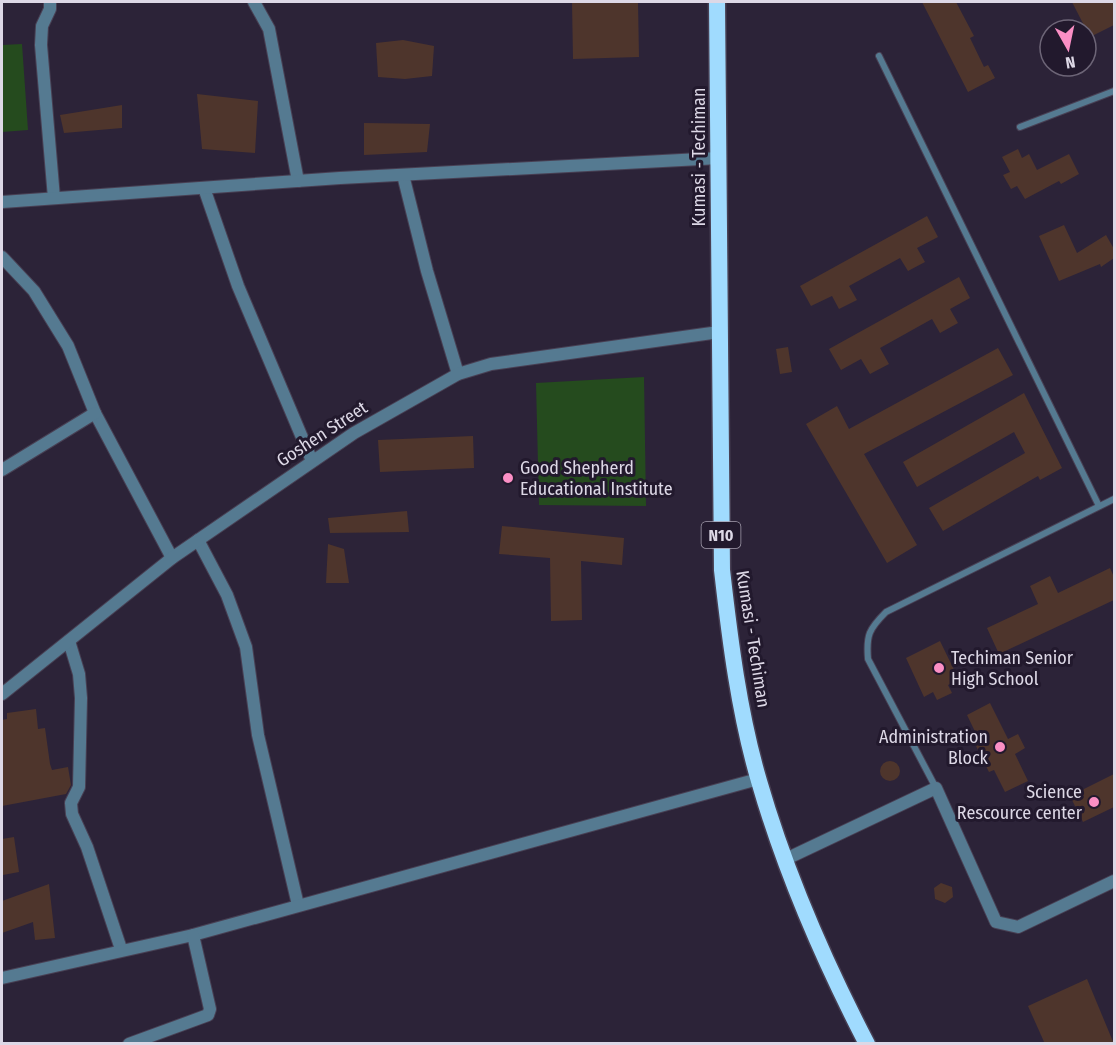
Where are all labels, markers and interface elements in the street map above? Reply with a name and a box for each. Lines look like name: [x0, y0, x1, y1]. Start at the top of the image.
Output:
north arrow: [1038, 18, 1098, 78]
text: N: [1064, 52, 1076, 72]
street label: Kumasi - Techiman: [688, 88, 710, 226]
street label: Goshen Street: [272, 396, 372, 471]
place label: Good Shepherd Educational Institute: [520, 457, 673, 500]
marker: Good Shepherd Educational Institute: [501, 471, 515, 485]
road number: N10: [702, 522, 740, 548]
street label: Kumasi - Techiman: [731, 569, 775, 709]
place label: Techiman Senior High School: [951, 647, 1074, 690]
marker: Techiman Senior High School: [932, 661, 946, 675]
place label: Administration Block: [879, 726, 989, 769]
marker: Administration Block: [993, 740, 1007, 754]
place label: Science Rescource center: [957, 781, 1083, 824]
marker: Science Rescource center: [1087, 795, 1101, 809]

